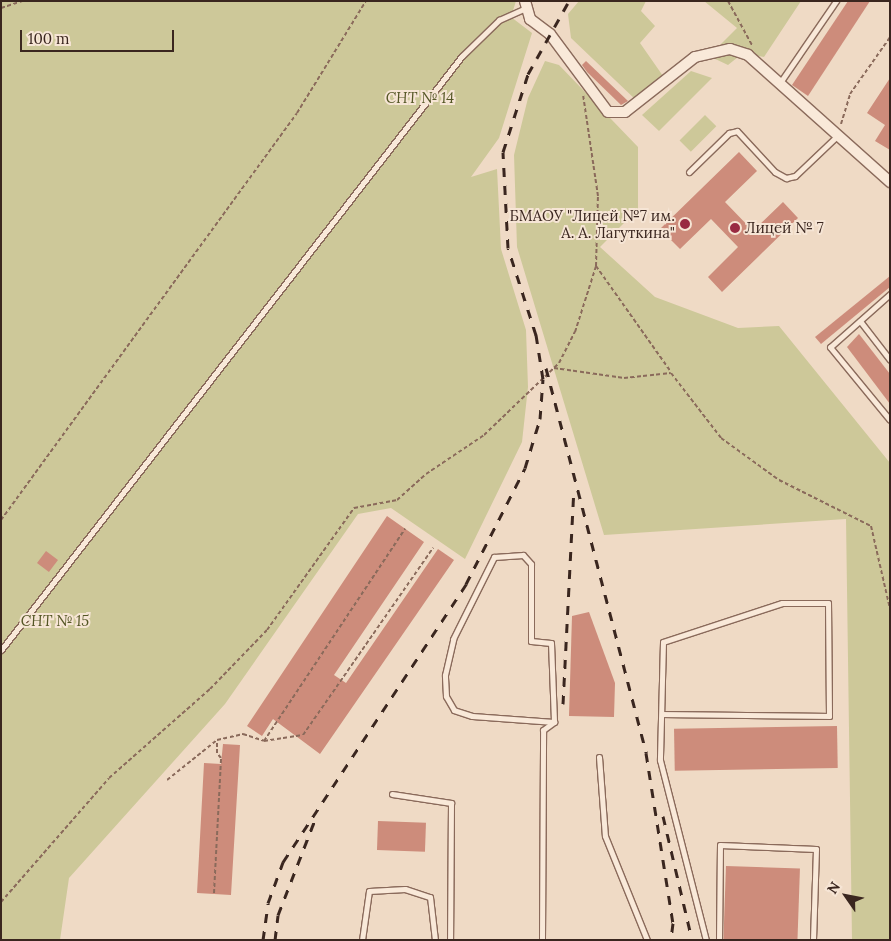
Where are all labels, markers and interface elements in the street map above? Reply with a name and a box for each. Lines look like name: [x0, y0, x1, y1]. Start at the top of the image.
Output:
scale bar: [22, 20, 176, 52]
text: 100 m: [28, 29, 69, 48]
park label: СНТ № 14: [386, 89, 454, 107]
place label: БМАОУ "Лицей №7 им. А. А. Лагуткина": [510, 206, 675, 241]
marker: БМАОУ "Лицей №7 им. А. А. Лагуткина": [679, 218, 691, 230]
place label: Лицей № 7: [745, 219, 824, 237]
marker: Лицей № 7: [729, 222, 741, 234]
park label: СНТ № 15: [21, 612, 89, 630]
north arrow: [821, 871, 871, 921]
text: N: [823, 878, 844, 897]

